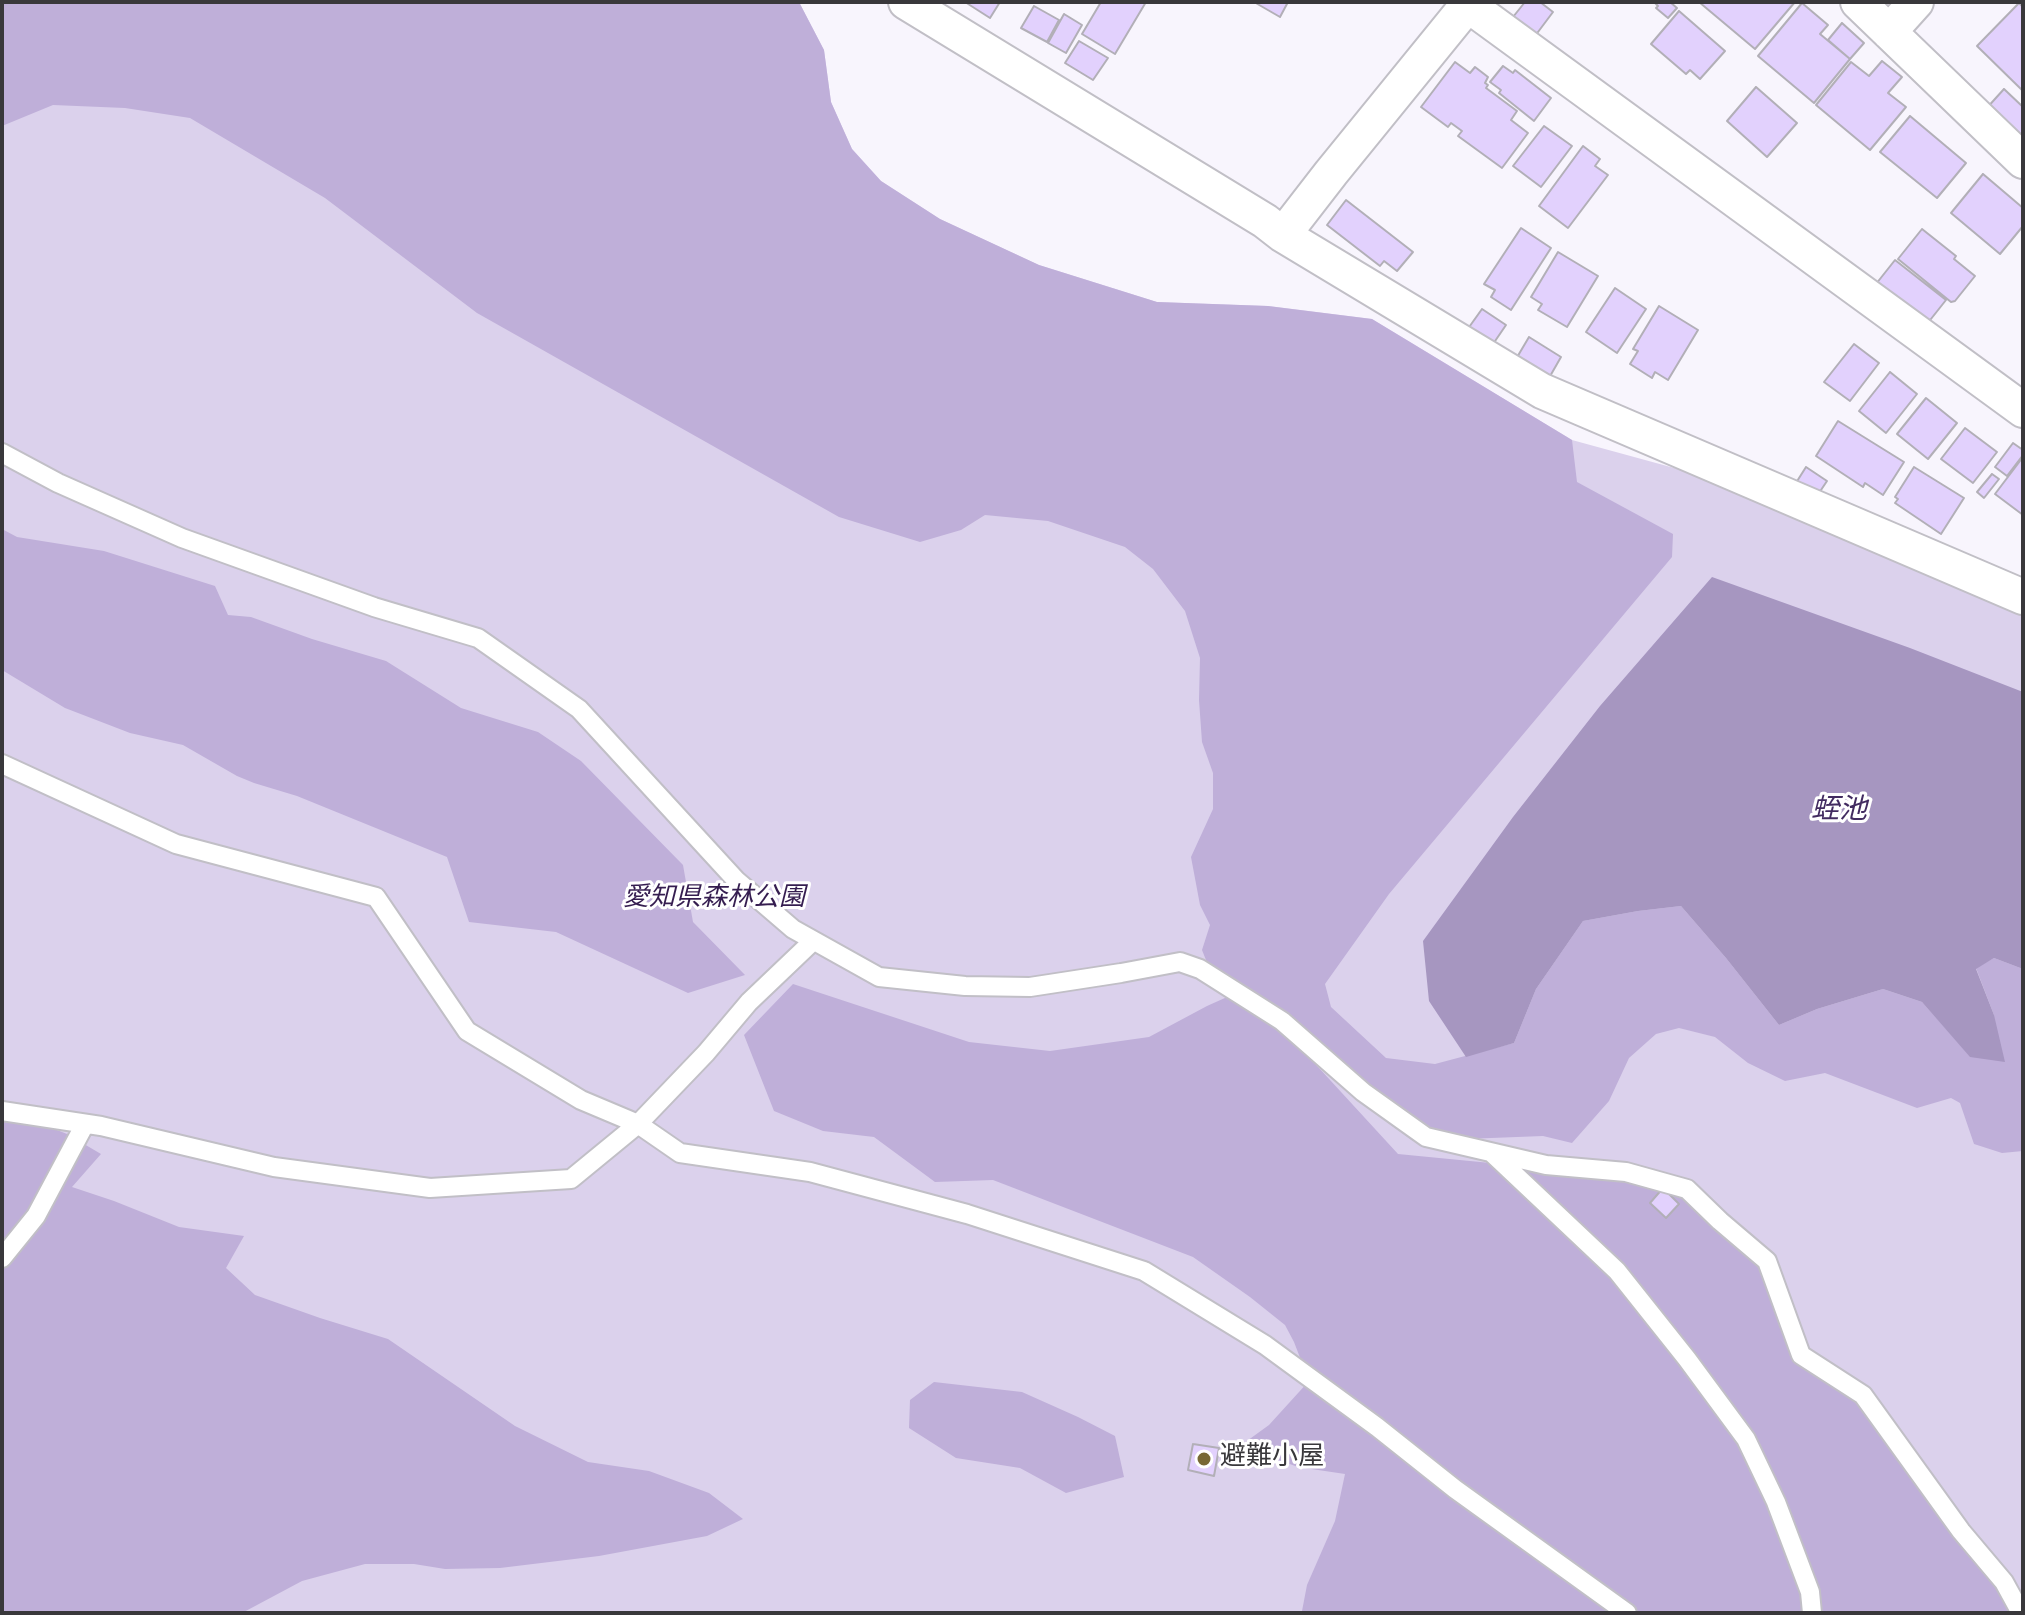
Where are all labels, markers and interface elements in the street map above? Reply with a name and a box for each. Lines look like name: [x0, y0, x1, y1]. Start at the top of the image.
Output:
water label: 蛭池: [1811, 796, 1867, 830]
park label: 愛知県森林公園: [623, 884, 805, 916]
place label: 避難小屋: [1220, 1443, 1324, 1475]
marker: 避難小屋: [1195, 1450, 1213, 1468]

